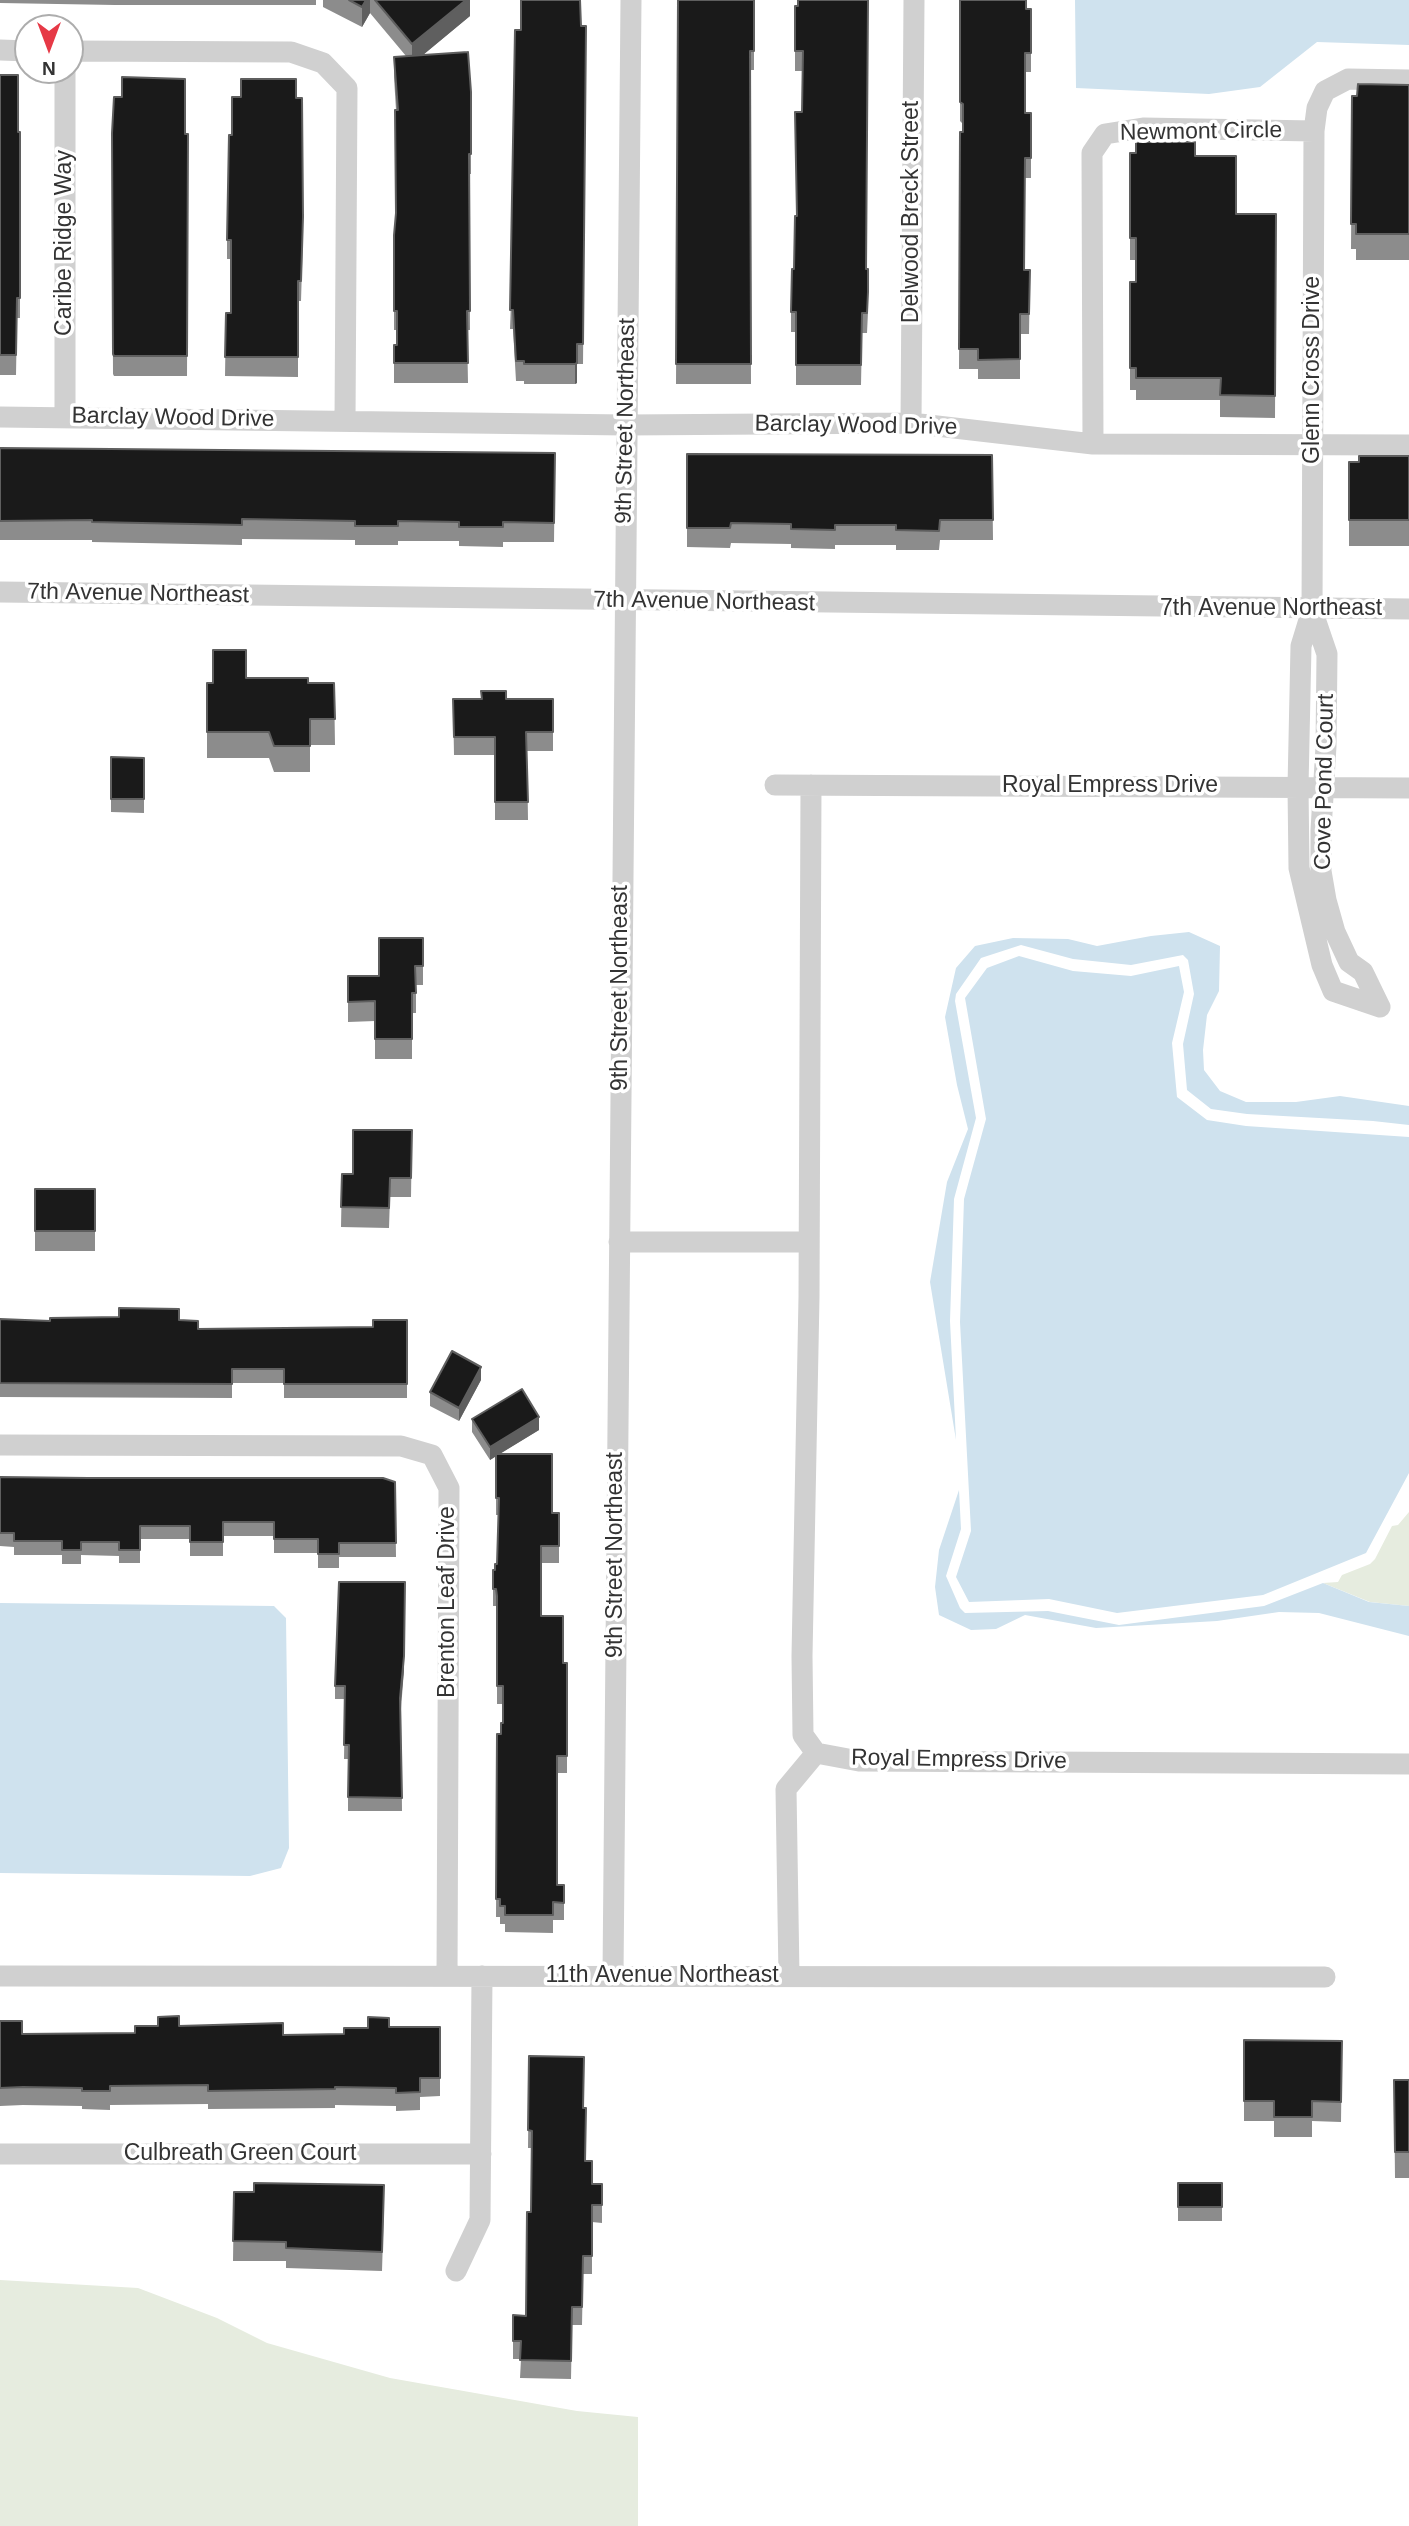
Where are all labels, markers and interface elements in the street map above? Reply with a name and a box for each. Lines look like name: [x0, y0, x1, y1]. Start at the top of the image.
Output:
north arrow: [14, 14, 84, 84]
text: N: [42, 58, 56, 79]
street label: Delwood Breck Street: [898, 101, 926, 323]
street label: Newmont Circle: [1120, 117, 1282, 147]
street label: Caribe Ridge Way: [51, 150, 79, 336]
street label: Glenn Cross Drive: [1299, 276, 1327, 464]
street label: 9th Street Northeast: [610, 318, 642, 524]
street label: Barclay Wood Drive: [71, 402, 275, 434]
street label: Barclay Wood Drive: [754, 410, 958, 442]
street label: 7th Avenue Northeast: [27, 578, 249, 610]
street label: 7th Avenue Northeast: [593, 586, 815, 618]
street label: 7th Avenue Northeast: [1160, 595, 1382, 623]
street label: Cove Pond Court: [1310, 694, 1340, 870]
street label: Royal Empress Drive: [1002, 772, 1218, 800]
street label: 9th Street Northeast: [607, 885, 635, 1091]
street label: 9th Street Northeast: [602, 1452, 630, 1658]
street label: Brenton Leaf Drive: [434, 1506, 462, 1698]
street label: Royal Empress Drive: [851, 1744, 1067, 1776]
street label: 11th Avenue Northeast: [545, 1962, 779, 1990]
street label: Culbreath Green Court: [124, 2140, 356, 2168]

